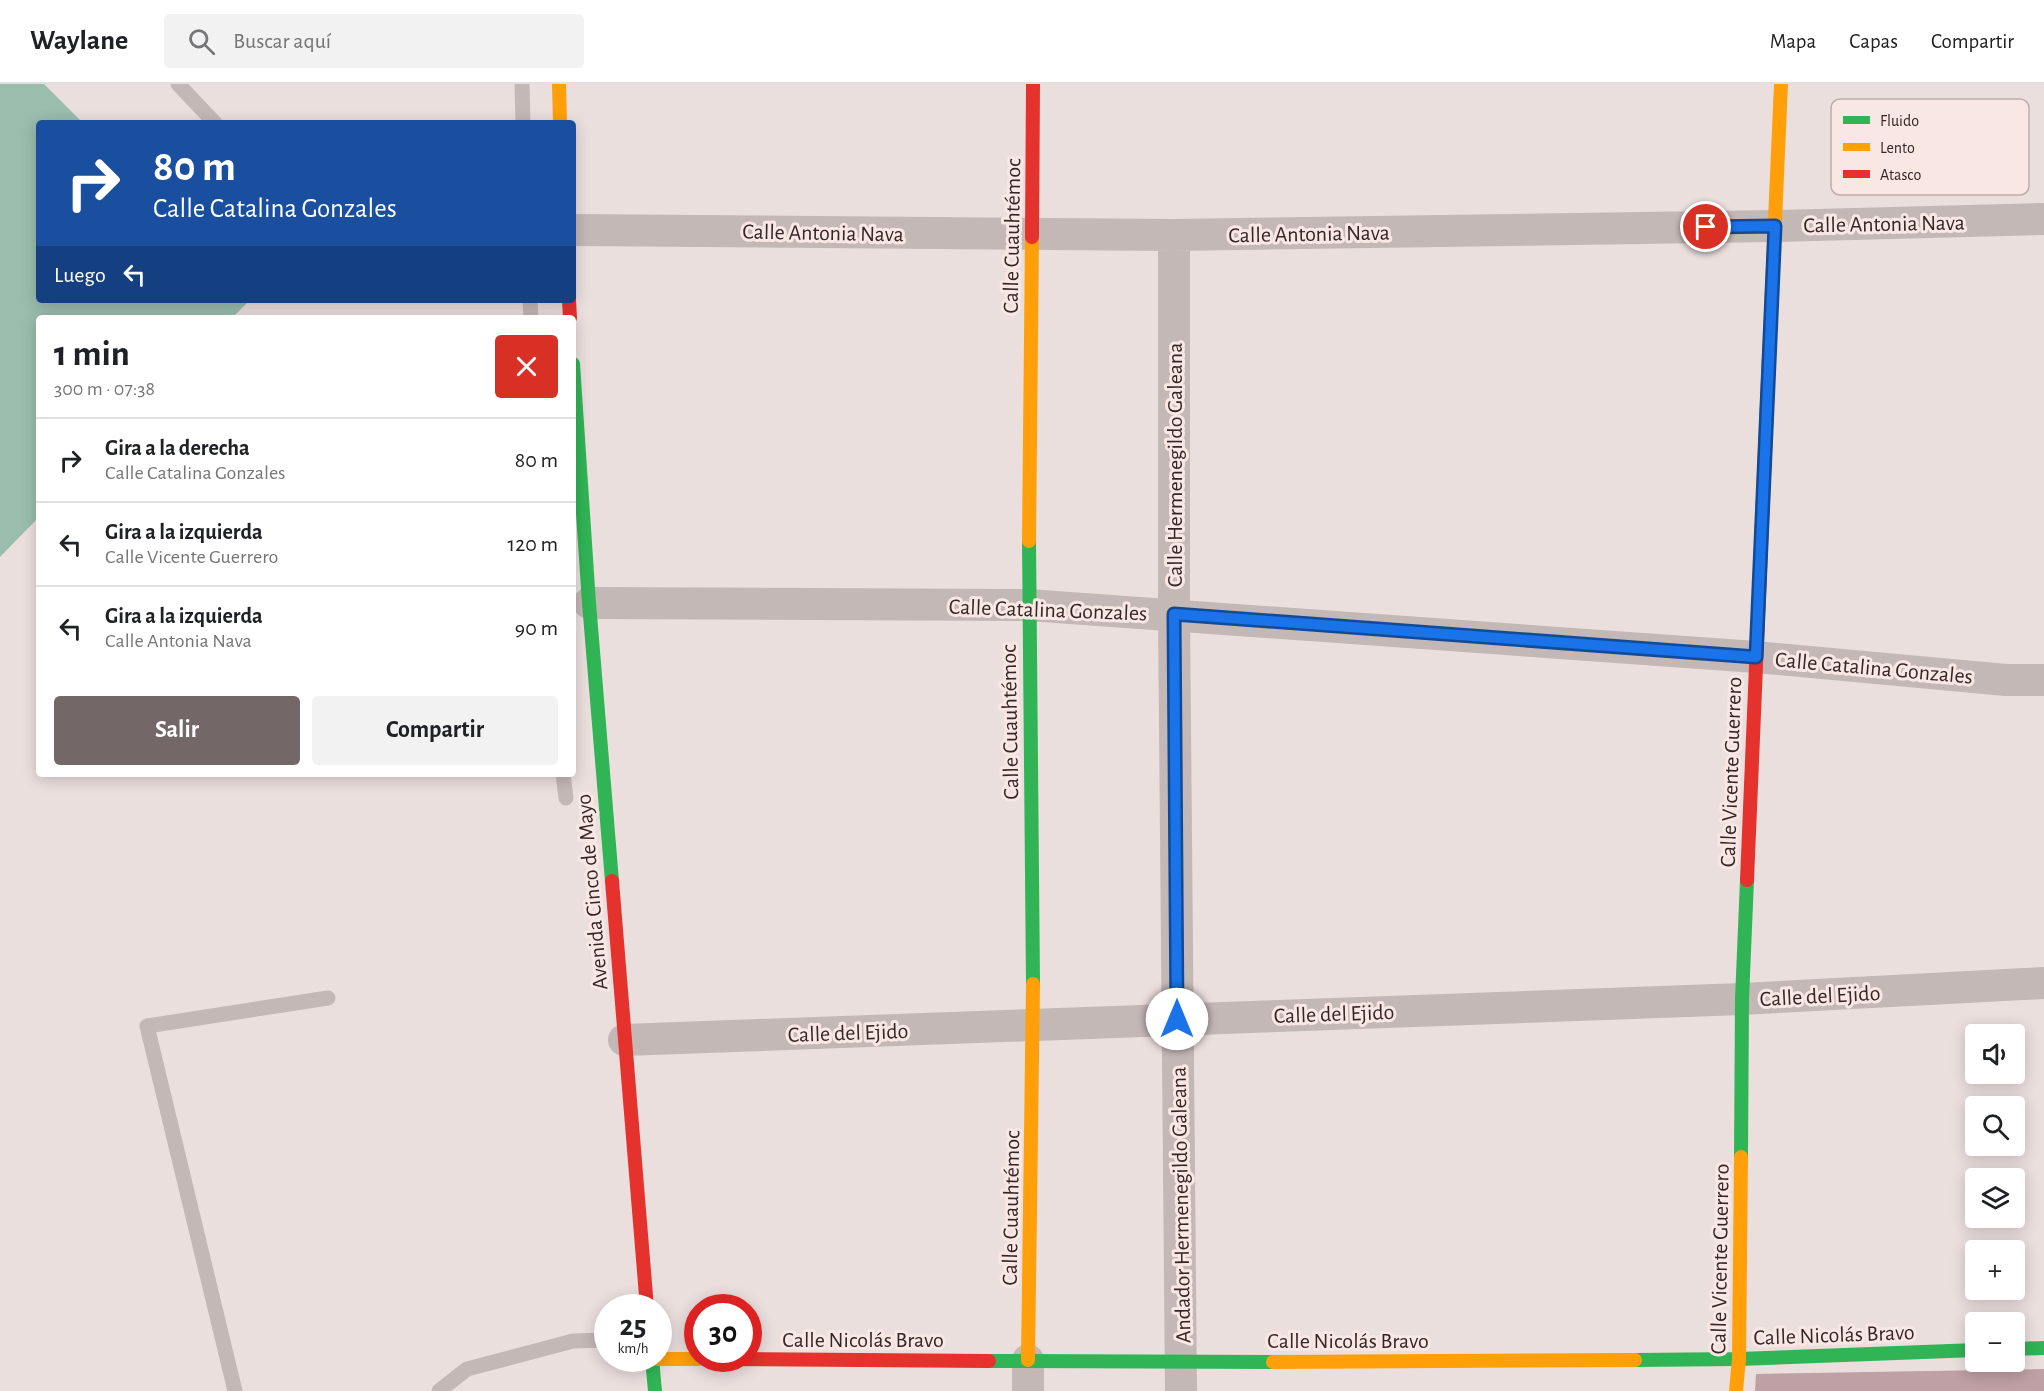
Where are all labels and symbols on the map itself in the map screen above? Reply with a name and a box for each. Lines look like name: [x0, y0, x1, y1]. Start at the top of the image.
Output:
legend: [1831, 99, 2029, 195]
text: Fluido: [1880, 113, 1919, 129]
text: Lento: [1880, 140, 1915, 156]
street label: Calle Cuauhtémoc: [1000, 158, 1024, 314]
text: Atasco: [1880, 167, 1922, 183]
pin: [1680, 201, 1731, 252]
street label: Calle Antonia Nava: [1803, 212, 1965, 236]
street label: Calle Antonia Nava: [742, 221, 904, 245]
street label: Calle Antonia Nava: [1228, 222, 1390, 246]
street label: Calle Hermenegildo Galeana: [1164, 343, 1186, 587]
street label: Calle Catalina Gonzales: [948, 596, 1148, 624]
street label: Calle Cuauhtémoc: [998, 644, 1022, 800]
street label: Calle Catalina Gonzales: [1774, 648, 1974, 688]
street label: Calle Vicente Guerrero: [1717, 676, 1745, 868]
street label: Avenida Cinco de Mayo: [572, 793, 612, 991]
street label: Calle del Ejido: [1759, 982, 1881, 1010]
position arrow: [1145, 987, 1209, 1051]
street label: Calle del Ejido: [1273, 1001, 1395, 1027]
street label: Calle del Ejido: [787, 1020, 909, 1046]
street label: Andador Hermenegildo Galeana: [1168, 1067, 1194, 1343]
street label: Calle Cuauhtémoc: [999, 1130, 1023, 1286]
street label: Calle Vicente Guerrero: [1707, 1163, 1733, 1355]
speed limit sign: 30: [684, 1294, 762, 1372]
street label: Calle Nicolás Bravo: [1753, 1321, 1915, 1349]
street label: Calle Nicolás Bravo: [782, 1329, 944, 1351]
street label: Calle Nicolás Bravo: [1267, 1330, 1429, 1352]

